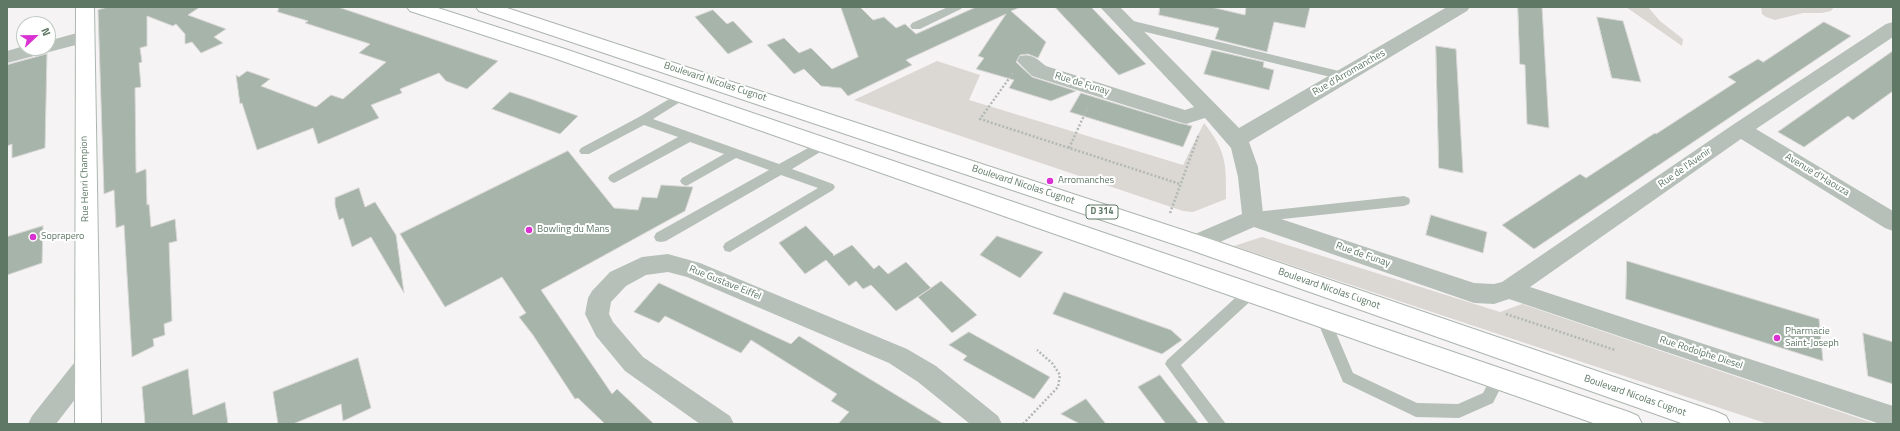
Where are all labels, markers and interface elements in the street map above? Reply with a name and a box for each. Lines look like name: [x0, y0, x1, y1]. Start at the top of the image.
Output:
north arrow: [16, 16, 56, 56]
text: N: [37, 25, 55, 38]
street label: Rue d'Arromanches: [1311, 47, 1387, 99]
street label: Boulevard Nicolas Cugnot: [662, 60, 768, 104]
street label: Rue de Funay: [1053, 70, 1111, 98]
street label: Rue Henri Champion: [78, 136, 92, 222]
street label: Rue de l'Avenir: [1656, 145, 1714, 191]
street label: Avenue d'Haouza: [1783, 151, 1851, 199]
street label: Boulevard Nicolas Cugnot: [970, 163, 1076, 207]
place label: Arromanches: [1058, 175, 1114, 187]
marker: Arromanches: [1045, 176, 1055, 186]
road number: D 314: [1086, 205, 1118, 219]
place label: Bowling du Mans: [537, 224, 609, 236]
marker: Bowling du Mans: [524, 225, 534, 235]
place label: Soprapero: [41, 231, 84, 243]
marker: Soprapero: [28, 232, 38, 242]
street label: Rue de Funay: [1334, 240, 1392, 270]
street label: Rue Gustave Eiffel: [687, 263, 763, 303]
street label: Boulevard Nicolas Cugnot: [1276, 266, 1382, 312]
place label: Pharmacie Saint-Joseph: [1785, 326, 1839, 350]
marker: Pharmacie Saint-Joseph: [1772, 333, 1782, 343]
street label: Rue Rodolphe Diesel: [1658, 334, 1744, 372]
street label: Boulevard Nicolas Cugnot: [1582, 373, 1688, 419]

